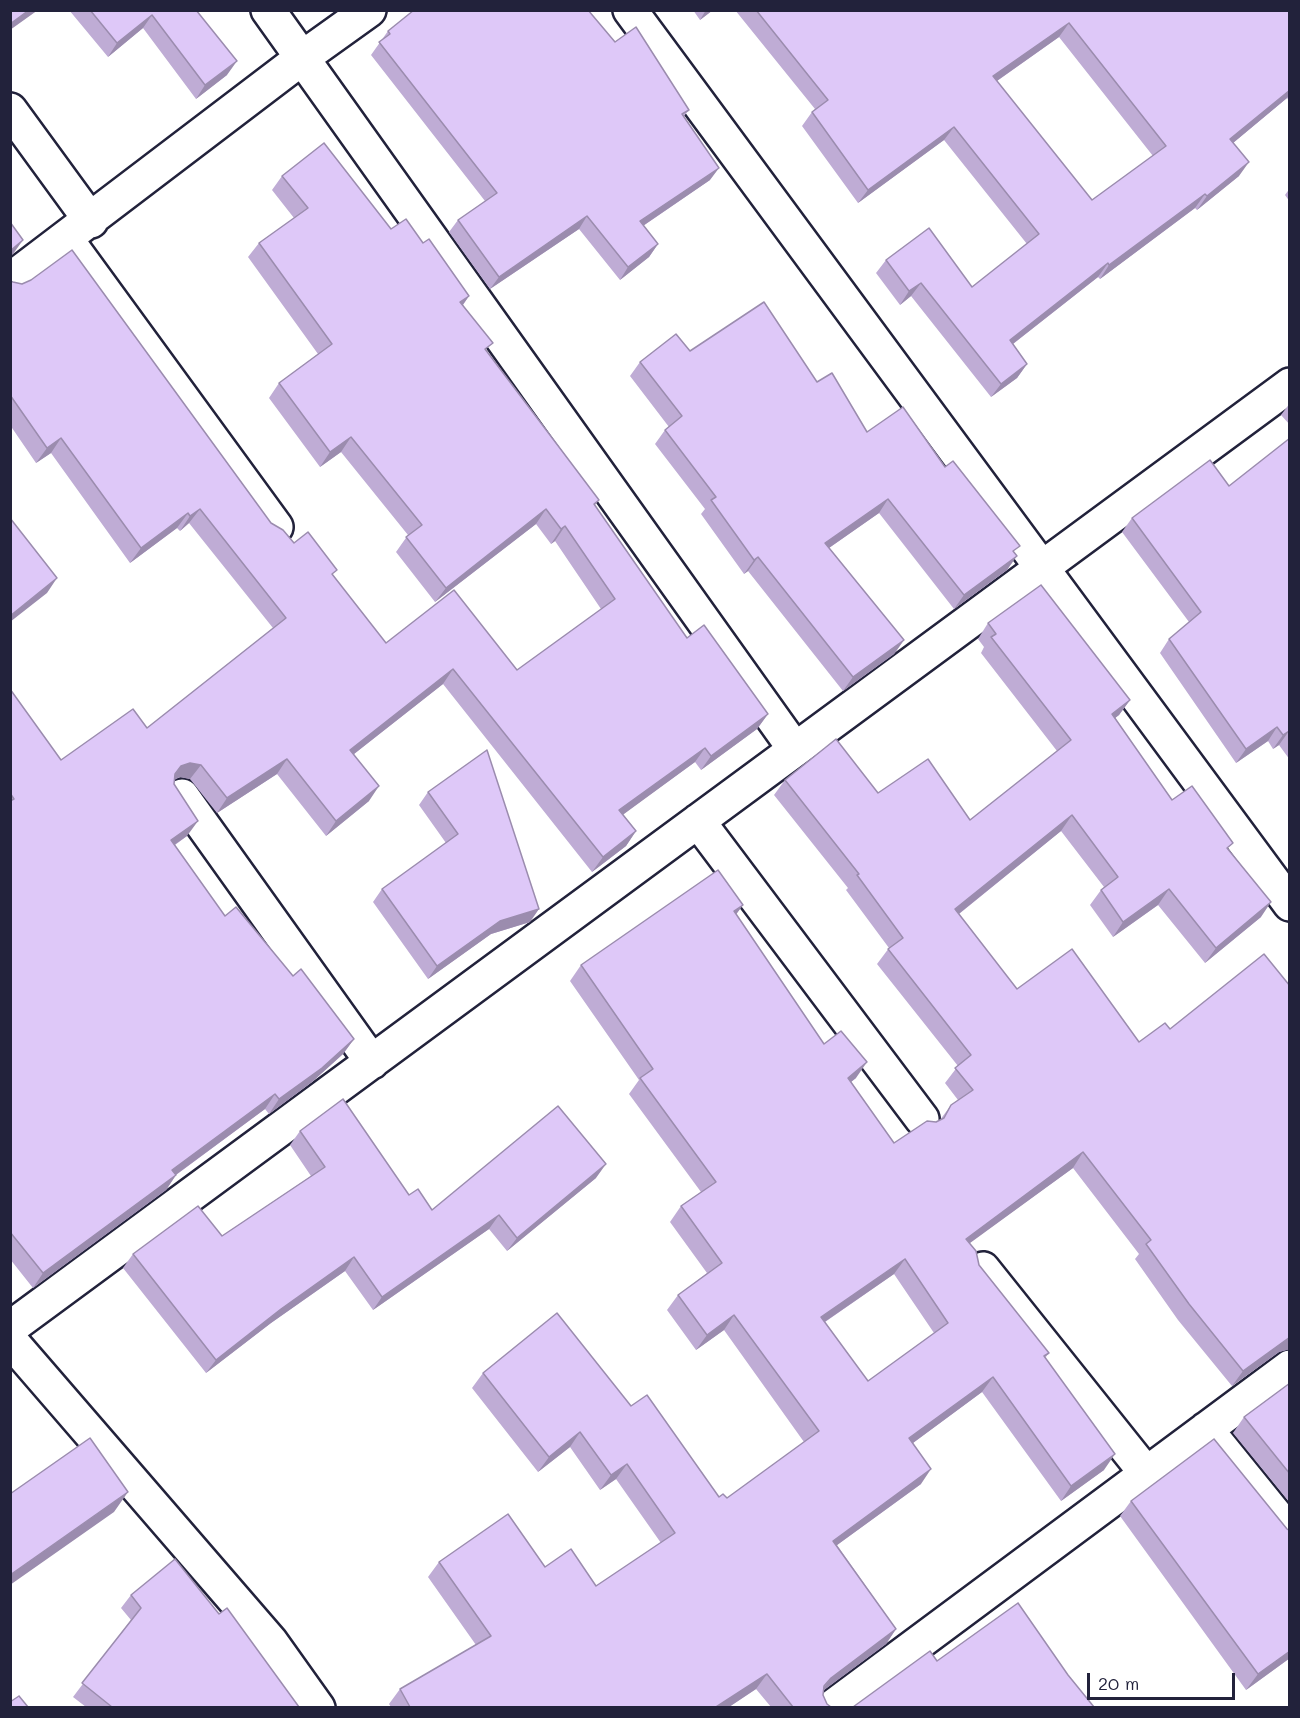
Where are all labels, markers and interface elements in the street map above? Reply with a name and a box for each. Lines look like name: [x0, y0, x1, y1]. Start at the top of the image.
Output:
scale bar: [1090, 1661, 1238, 1699]
text: 20 m: [1098, 1671, 1139, 1695]

